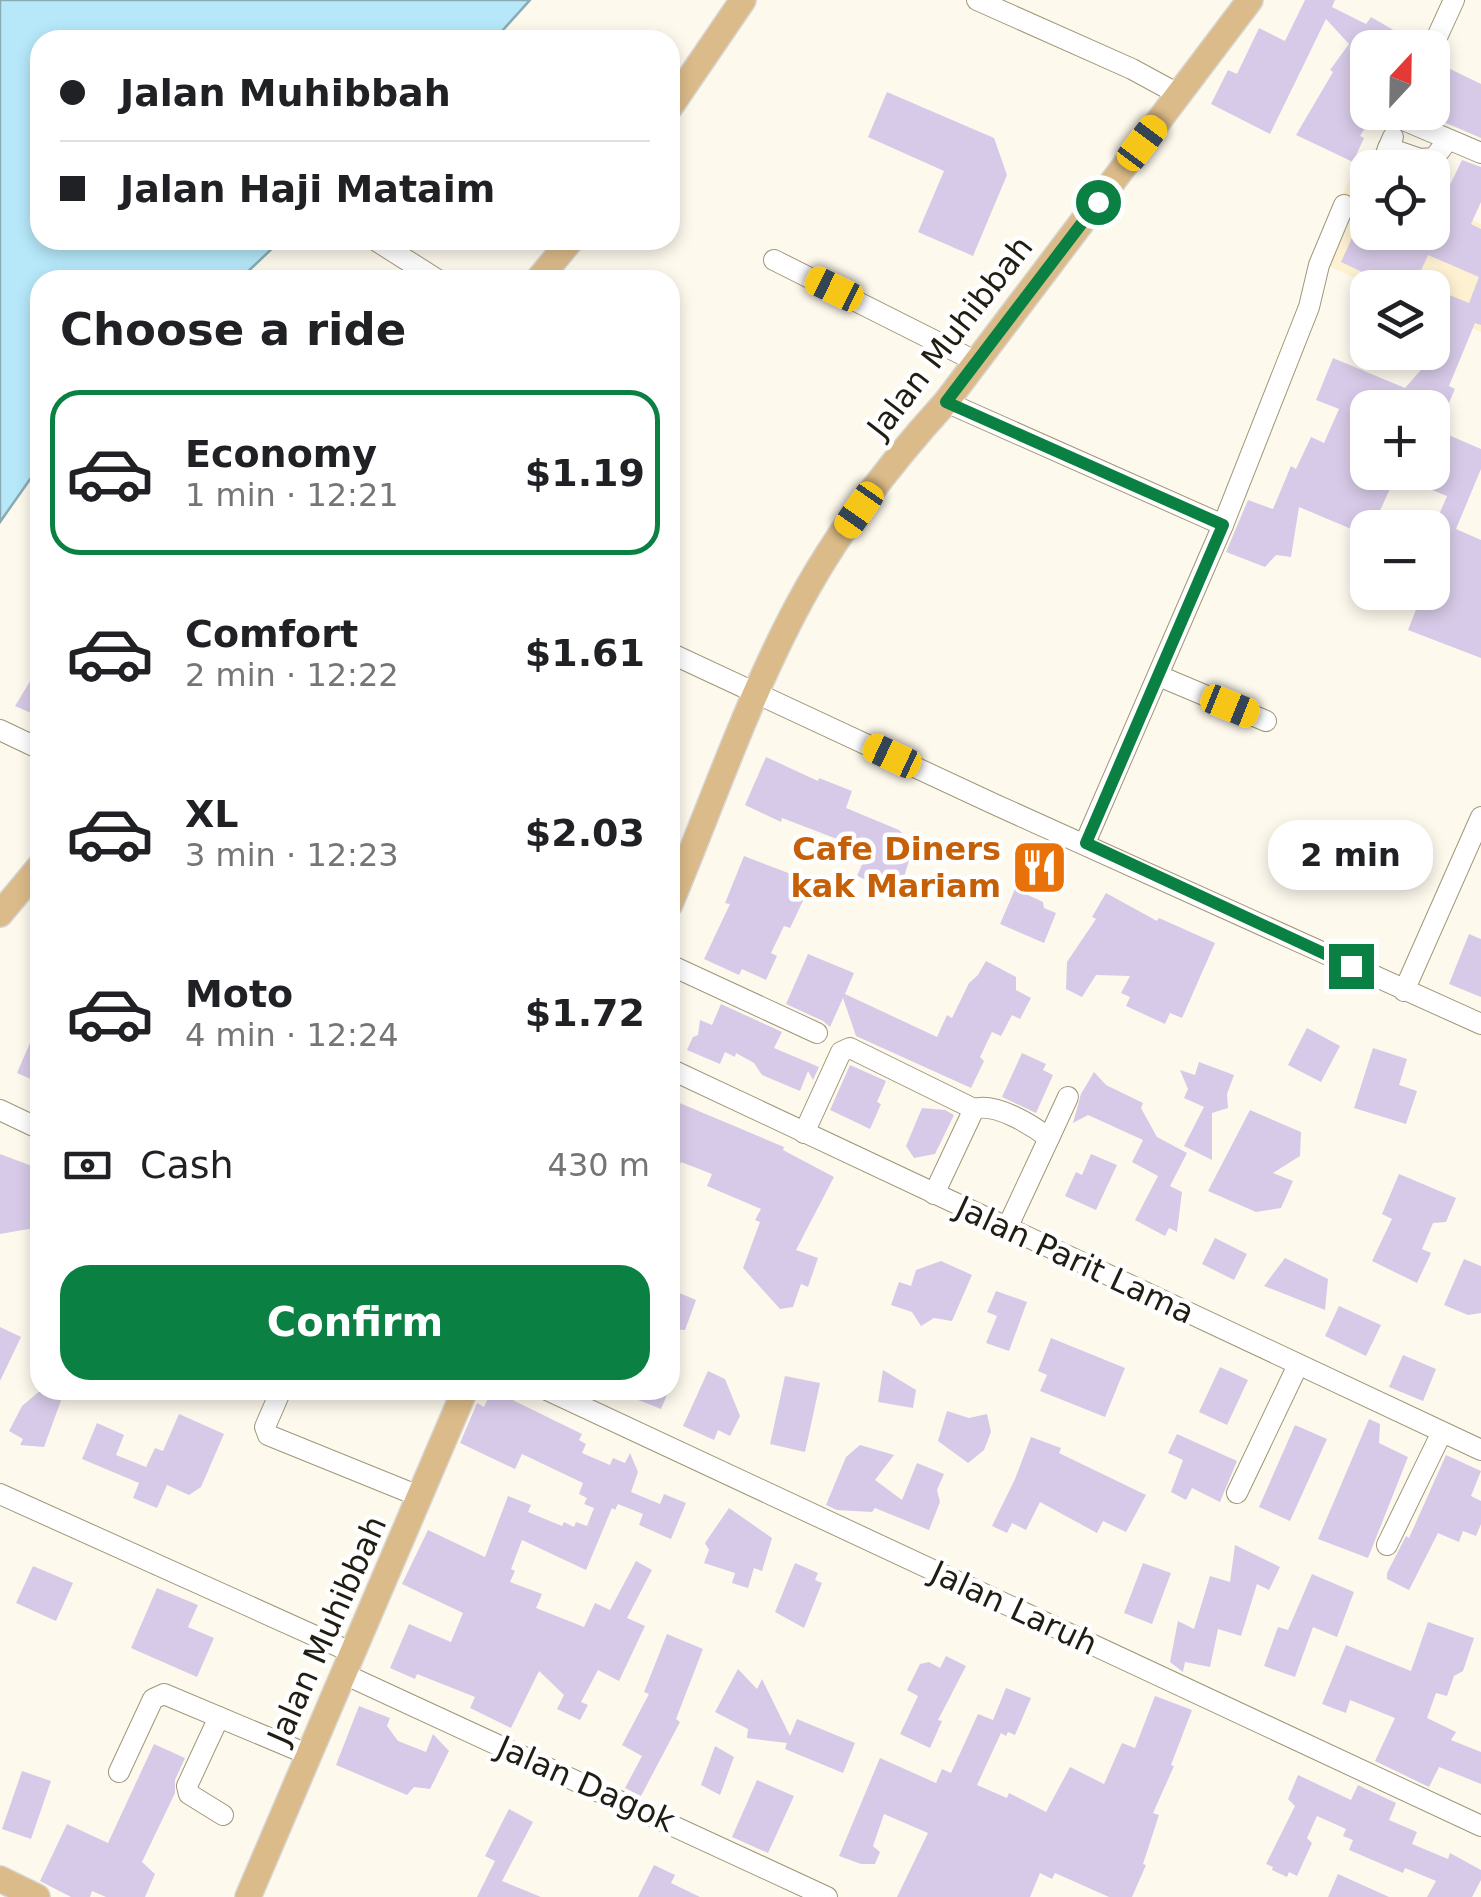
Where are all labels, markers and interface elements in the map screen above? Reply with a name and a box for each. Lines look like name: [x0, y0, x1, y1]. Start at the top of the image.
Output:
north arrow: [1350, 30, 1450, 130]
map controls: [1350, 30, 1450, 610]
text: Jalan Muhibbah: [120, 71, 451, 115]
car: [1112, 110, 1172, 176]
button: locate: [1350, 150, 1450, 250]
text: Jalan Haji Mataim: [120, 167, 495, 211]
route start: [1076, 180, 1121, 225]
street label: Jalan Muhibbah: [858, 229, 1041, 447]
car: [800, 262, 868, 316]
button: layers: [1350, 270, 1450, 370]
text: Choose a ride: [60, 303, 406, 356]
button: +: [1350, 390, 1450, 490]
icon: car: [65, 428, 155, 518]
text: Economy: [185, 432, 377, 476]
text: $1.19: [525, 451, 645, 495]
text: 1 min · 12:21: [185, 476, 399, 514]
car: [830, 477, 888, 543]
button: −: [1350, 510, 1450, 610]
icon: car: [65, 608, 155, 698]
text: Comfort: [185, 612, 358, 656]
text: $1.61: [525, 631, 645, 675]
text: 2 min · 12:22: [185, 656, 399, 694]
car: [1197, 681, 1263, 731]
car: [858, 730, 926, 782]
icon: car: [65, 788, 155, 878]
text: XL: [185, 792, 239, 836]
text: $2.03: [525, 811, 645, 855]
callout: 2 min: [1268, 821, 1434, 891]
place label: Cafe Diners kak Mariam: [791, 830, 1001, 905]
text: 3 min · 12:23: [185, 836, 399, 874]
text: 2 min: [1300, 836, 1401, 874]
restaurant icon: Cafe Diners kak Mariam: [1010, 837, 1070, 897]
route end: [1329, 944, 1374, 989]
icon: car: [65, 968, 155, 1058]
text: Moto: [185, 972, 293, 1016]
text: $1.72: [525, 991, 645, 1035]
text: 4 min · 12:24: [185, 1016, 399, 1054]
icon: cash: [60, 1138, 115, 1193]
text: Cash: [140, 1143, 234, 1187]
text: 430 m: [548, 1146, 650, 1184]
street label: Jalan Parit Lama: [948, 1187, 1200, 1332]
button: Confirm: [60, 1265, 650, 1380]
street label: Jalan Muhibbah: [259, 1510, 394, 1752]
street label: Jalan Laruh: [923, 1552, 1103, 1663]
street label: Jalan Dagok: [489, 1727, 681, 1840]

